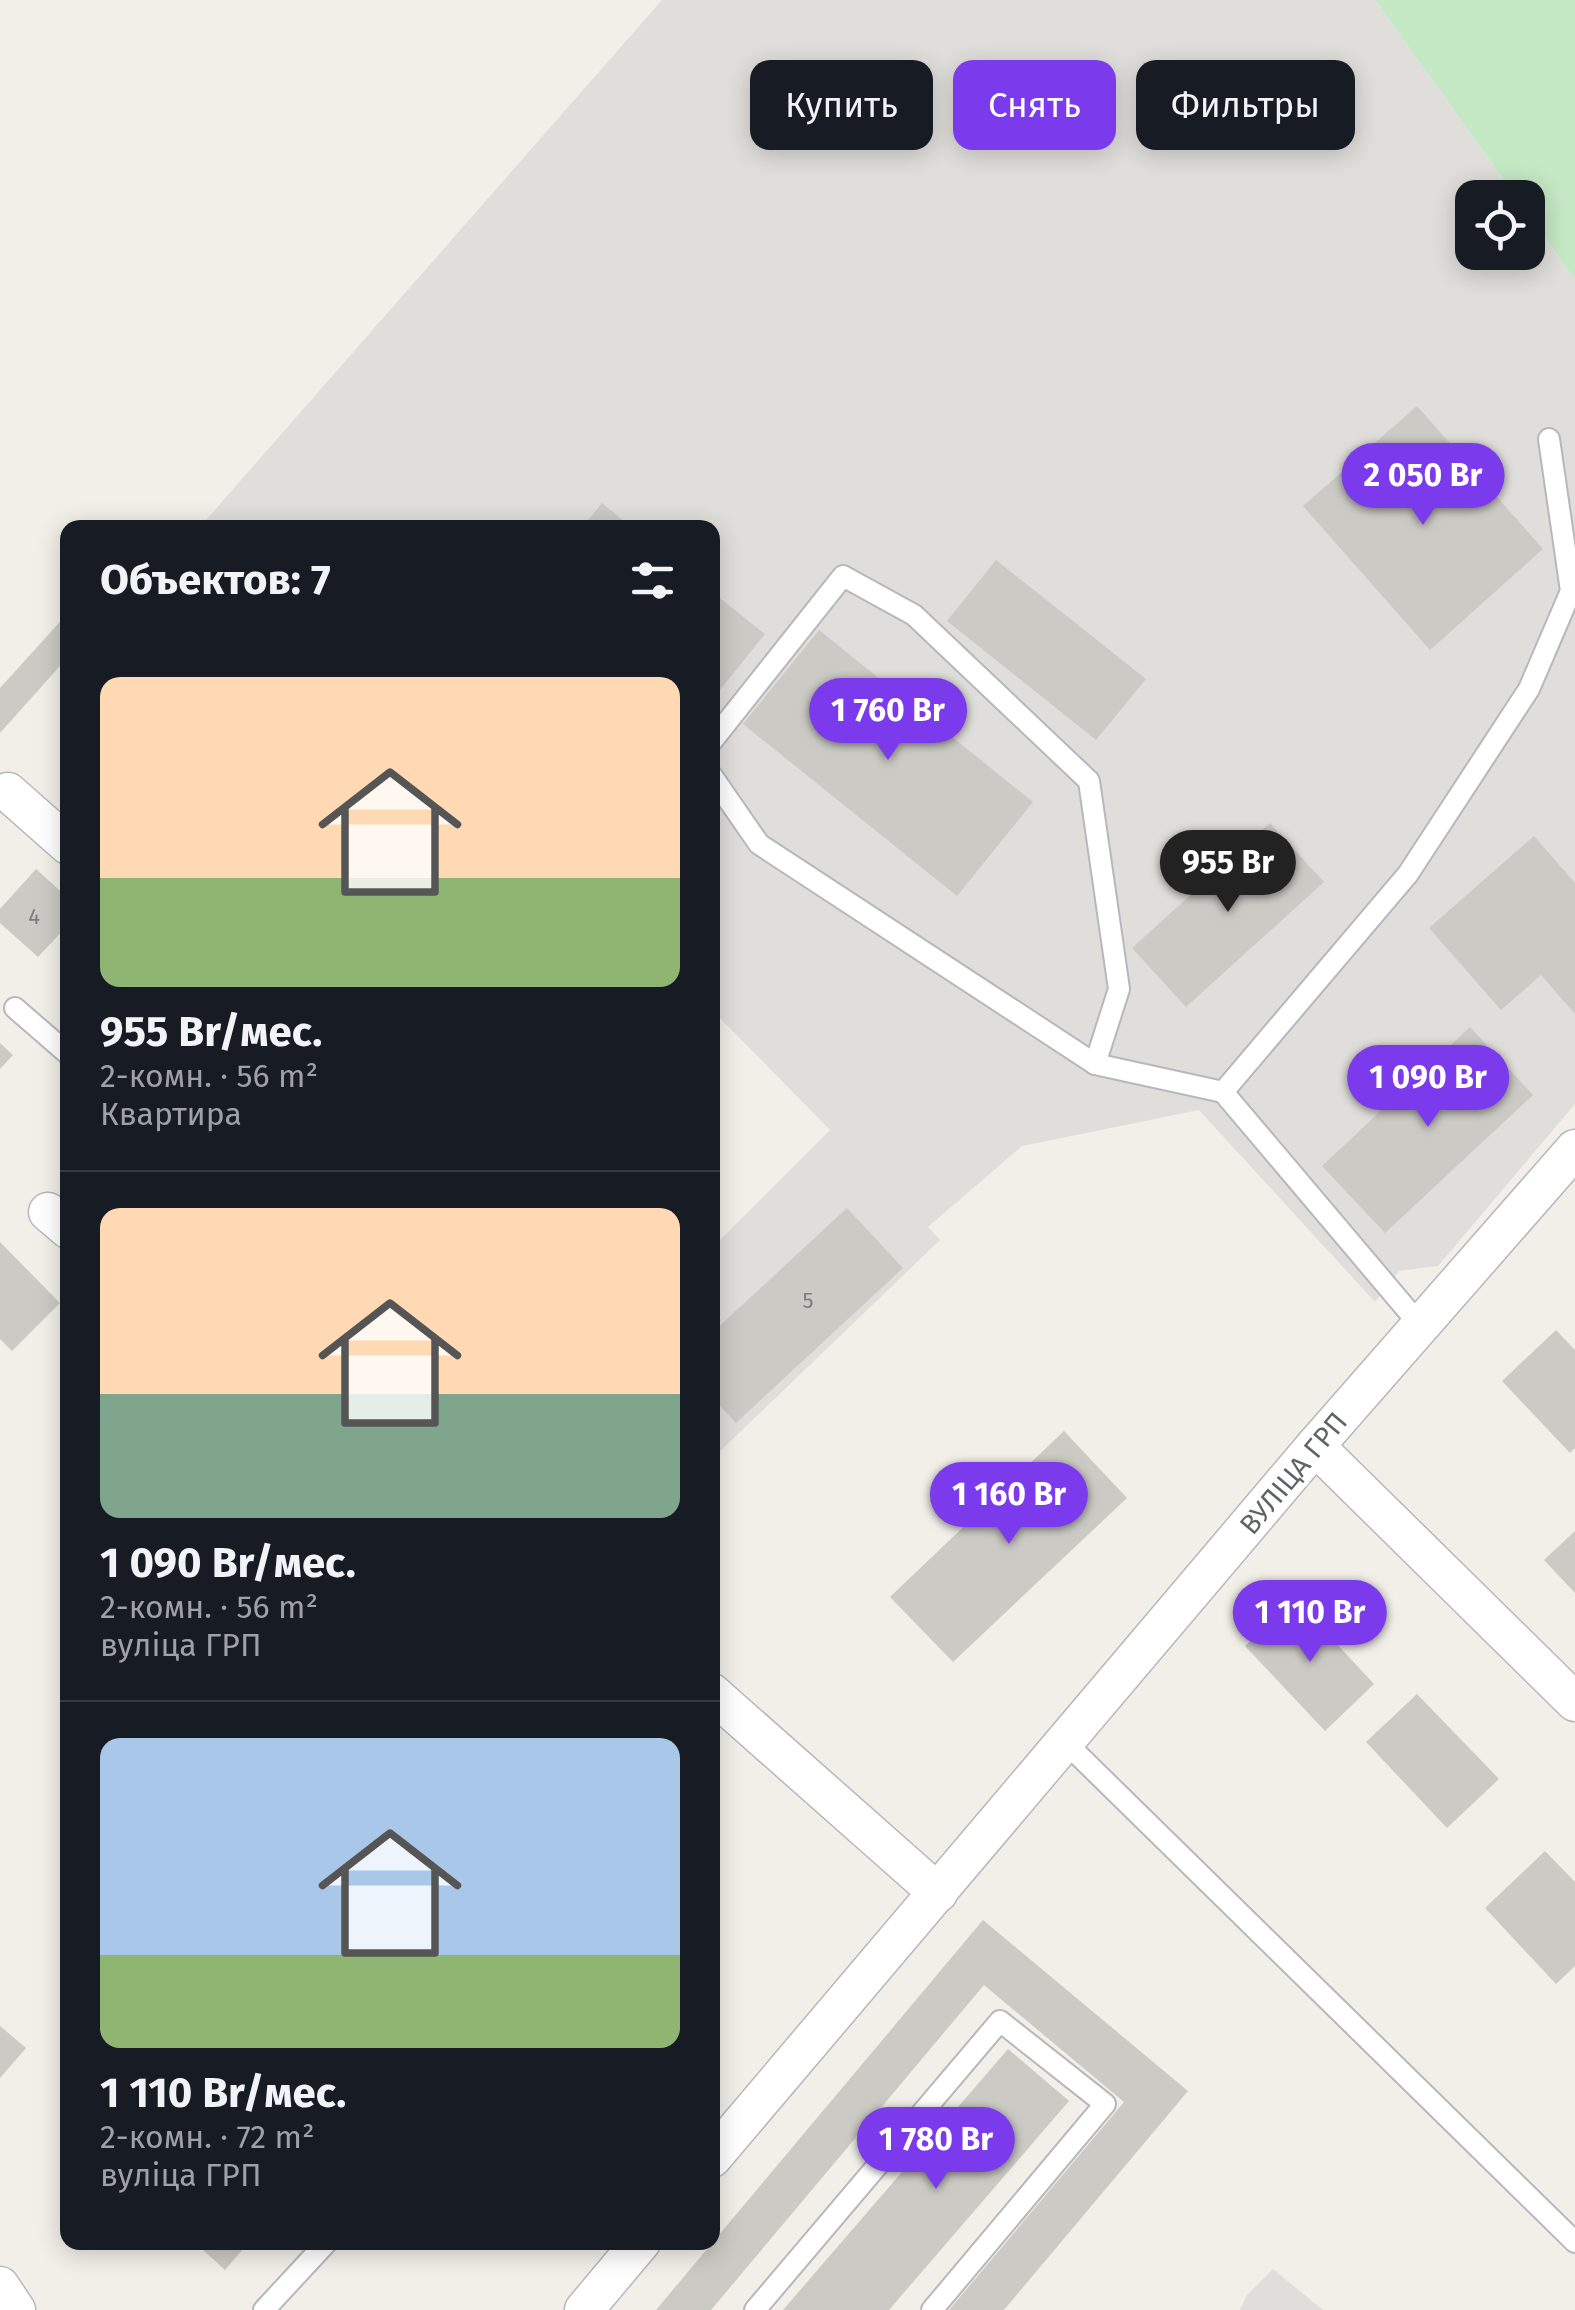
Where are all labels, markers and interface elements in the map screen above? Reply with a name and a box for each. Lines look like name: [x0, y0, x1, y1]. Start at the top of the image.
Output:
chip: Купить: [750, 60, 933, 150]
chip: Снять: [953, 60, 1116, 150]
chip: Фильтры: [1136, 60, 1355, 150]
map controls: [1455, 180, 1545, 270]
button: locate: [1455, 180, 1545, 270]
pin: 2 050 Br: [1320, 443, 1526, 528]
text: 2 050 Br: [1364, 456, 1482, 494]
icon: filters: [625, 553, 680, 608]
text: Объектов: 7: [100, 555, 331, 605]
pin: 1 760 Br: [785, 678, 991, 763]
text: 1 760 Br: [831, 691, 945, 729]
icon: home: [300, 742, 480, 922]
pin: 955 Br: [1147, 830, 1309, 915]
text: 955 Br: [1182, 843, 1274, 881]
house number: 4: [28, 903, 40, 930]
text: 955 Br/мес.: [100, 1007, 322, 1057]
pin: 1 090 Br: [1325, 1045, 1531, 1130]
text: 2-комн. · 56 m²: [100, 1057, 318, 1095]
text: 1 090 Br: [1369, 1058, 1487, 1096]
text: Квартира: [100, 1095, 242, 1133]
icon: home: [300, 1273, 480, 1453]
house number: 5: [802, 1287, 814, 1314]
street label: ВУЛІЦА ГРП: [1233, 1406, 1354, 1541]
pin: 1 160 Br: [906, 1462, 1112, 1547]
text: 1 160 Br: [952, 1475, 1066, 1513]
text: 1 090 Br/мес.: [100, 1538, 356, 1588]
pin: 1 110 Br: [1207, 1580, 1413, 1665]
text: 2-комн. · 56 m²: [100, 1588, 318, 1626]
text: 1 110 Br: [1255, 1593, 1365, 1631]
text: вуліца ГРП: [100, 1626, 262, 1664]
icon: home: [300, 1803, 480, 1983]
text: 1 110 Br/мес.: [100, 2068, 346, 2118]
pin: 1 780 Br: [833, 2107, 1039, 2192]
text: 2-комн. · 72 m²: [100, 2118, 315, 2156]
text: 1 780 Br: [879, 2120, 993, 2158]
text: вуліца ГРП: [100, 2156, 262, 2194]

